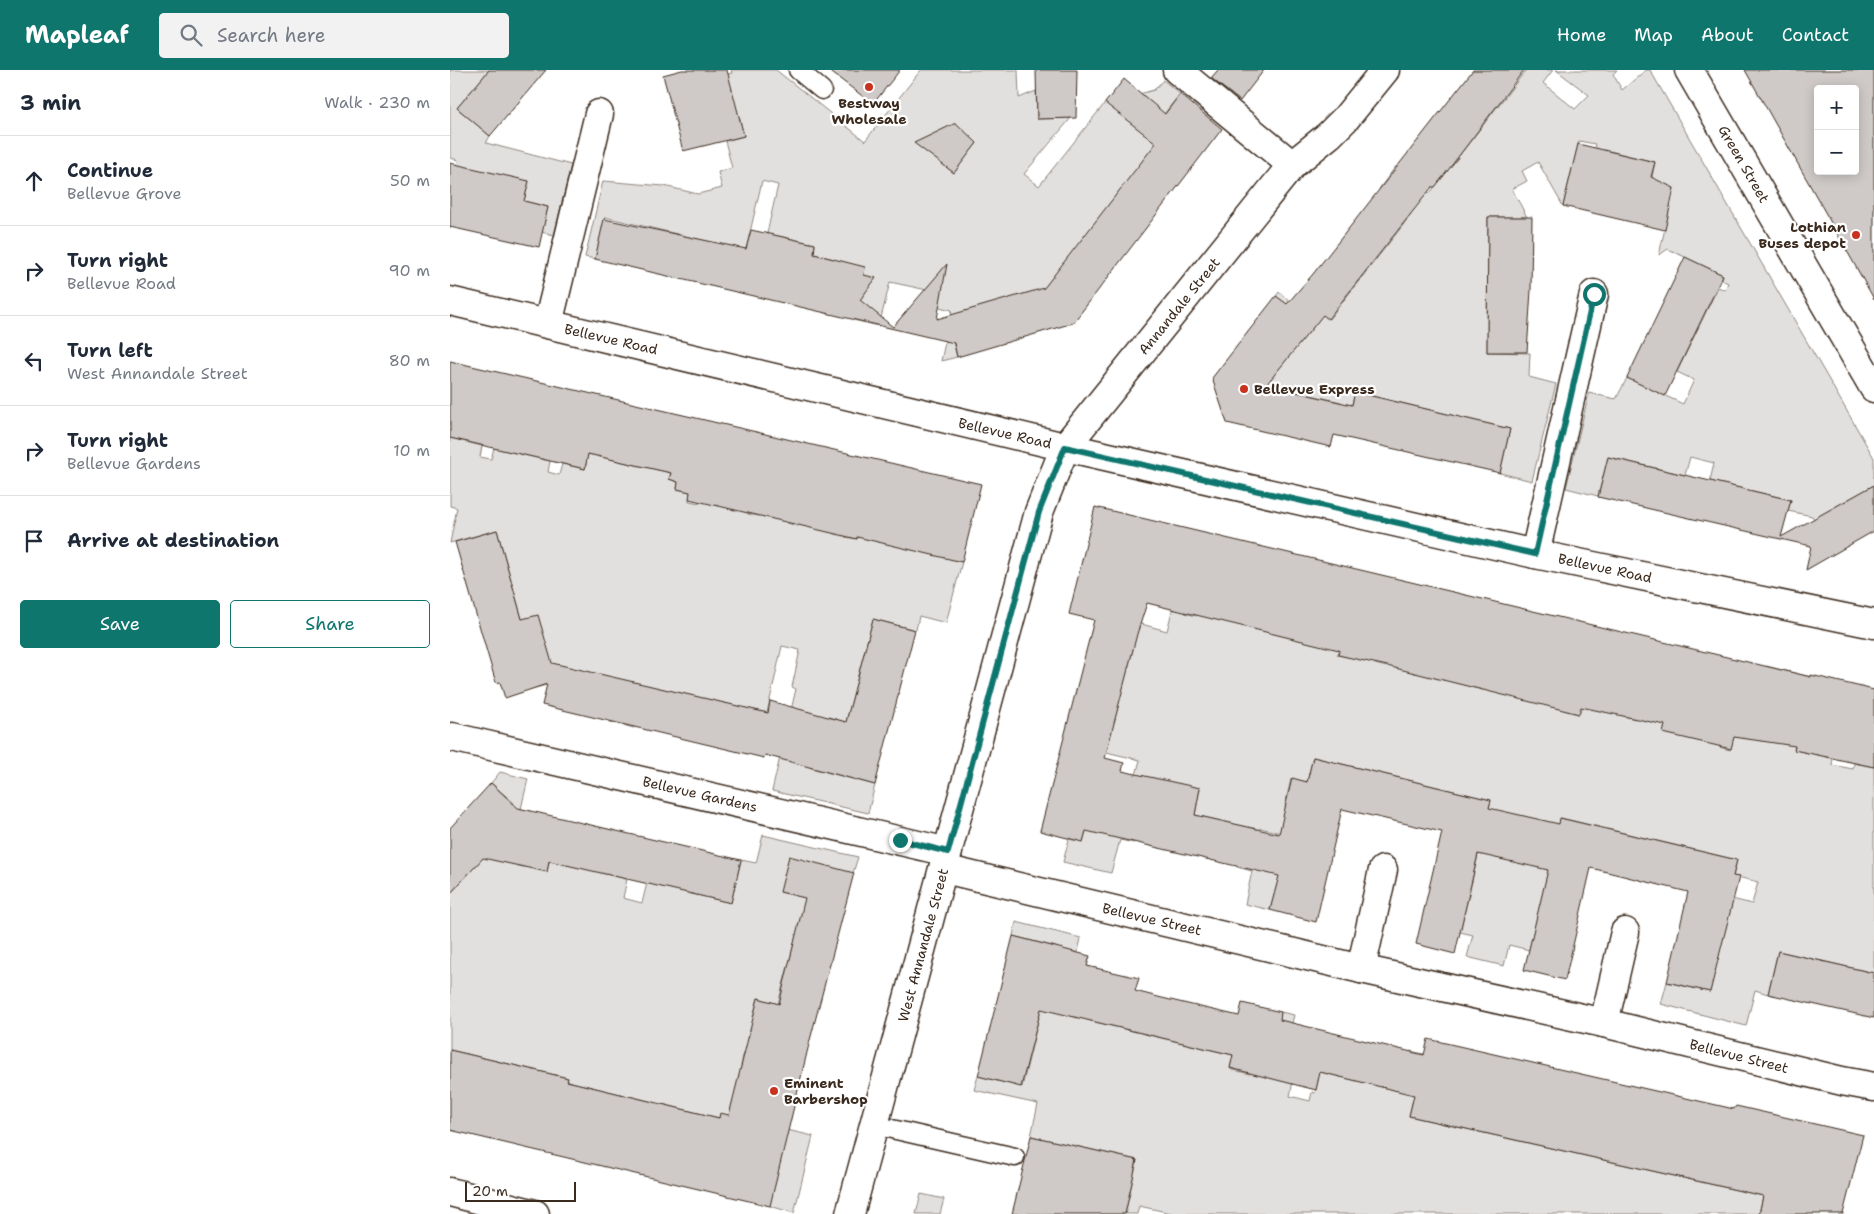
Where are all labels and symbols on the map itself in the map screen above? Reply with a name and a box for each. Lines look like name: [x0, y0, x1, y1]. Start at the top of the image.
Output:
marker: Bestway Wholesale: [863, 81, 875, 93]
place label: Bestway Wholesale: [831, 94, 907, 128]
street label: Green Street: [1715, 122, 1773, 206]
place label: Lothian Buses depot: [1758, 218, 1846, 252]
marker: Lothian Buses depot: [1850, 229, 1862, 241]
street label: Annandale Street: [1134, 254, 1224, 358]
route start: [1583, 283, 1606, 306]
street label: Bellevue Road: [563, 320, 660, 359]
place label: Bellevue Express: [1254, 380, 1375, 398]
marker: Bellevue Express: [1238, 383, 1250, 395]
street label: Bellevue Road: [957, 414, 1054, 453]
street label: Bellevue Road: [1557, 549, 1654, 587]
street label: Bellevue Gardens: [641, 772, 759, 816]
route end: [889, 829, 912, 852]
street label: West Annandale Street: [894, 866, 952, 1024]
street label: Bellevue Street: [1101, 899, 1203, 939]
street label: Bellevue Street: [1688, 1035, 1790, 1077]
place label: Eminent Barbershop: [784, 1074, 868, 1108]
marker: Eminent Barbershop: [768, 1085, 780, 1097]
scale bar: [465, 1179, 576, 1202]

